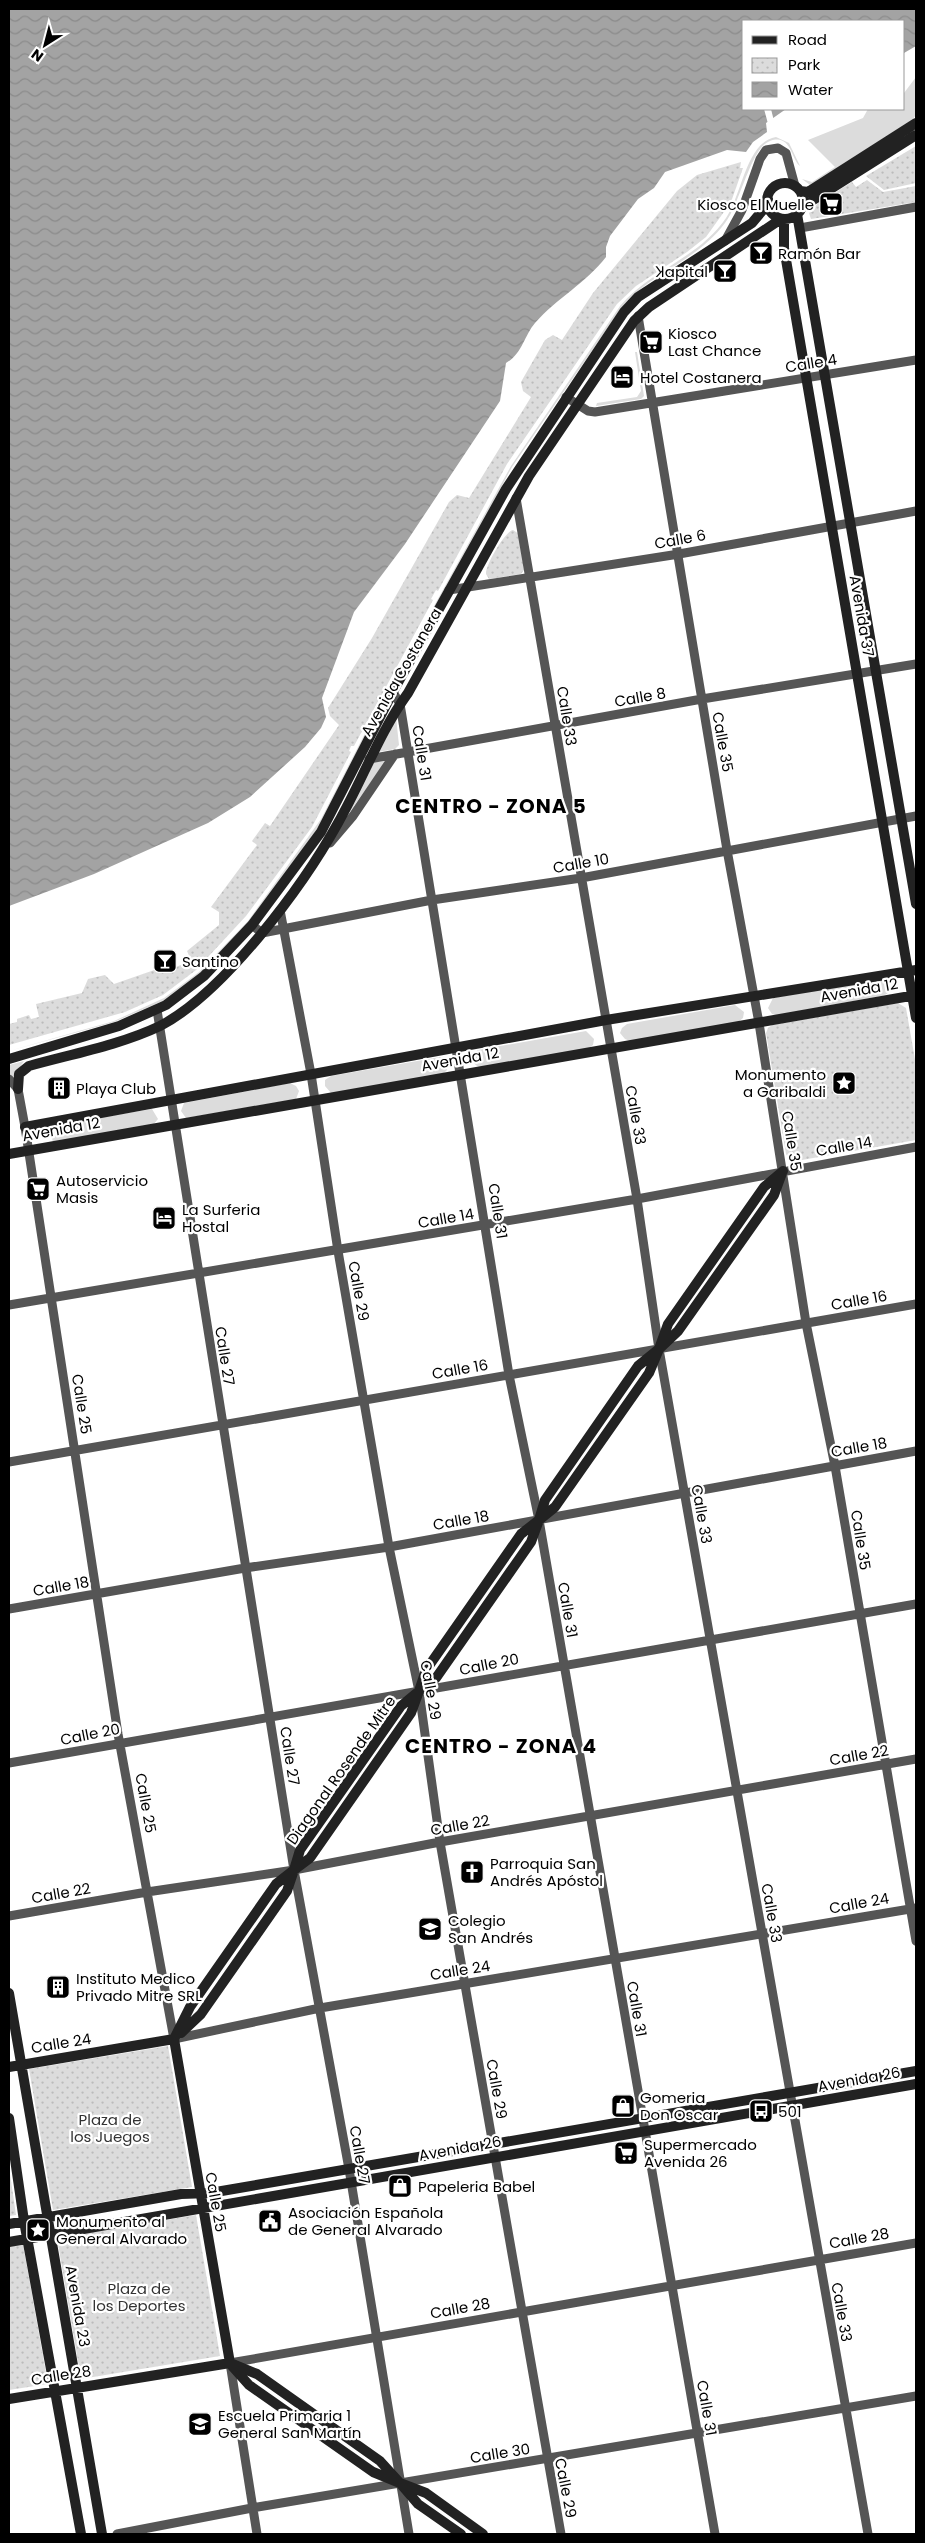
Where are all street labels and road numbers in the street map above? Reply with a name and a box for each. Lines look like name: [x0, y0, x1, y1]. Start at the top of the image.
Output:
street label: Calle 4: [784, 349, 838, 377]
street label: Calle 6: [653, 524, 707, 554]
street label: Avenida 37: [845, 574, 879, 658]
street label: Avenida Costanera: [356, 604, 446, 740]
street label: Calle 8: [613, 682, 667, 712]
street label: Calle 33: [552, 685, 582, 747]
street label: Calle 35: [707, 710, 739, 774]
street label: Calle 31: [407, 724, 437, 782]
street label: Calle 10: [551, 848, 611, 878]
street label: Avenida 12: [818, 973, 900, 1007]
street label: Avenida 12: [419, 1042, 501, 1076]
street label: Calle 33: [620, 1084, 652, 1146]
street label: Calle 35: [777, 1109, 807, 1173]
street label: Avenida 12: [20, 1112, 102, 1146]
street label: Calle 14: [814, 1131, 874, 1161]
street label: Calle 31: [483, 1182, 513, 1240]
street label: Calle 14: [416, 1203, 476, 1233]
street label: Calle 29: [343, 1259, 375, 1323]
street label: Calle 16: [829, 1285, 889, 1315]
street label: Calle 27: [210, 1325, 240, 1387]
street label: Calle 16: [430, 1354, 490, 1384]
street label: Calle 25: [67, 1373, 97, 1435]
street label: Calle 18: [829, 1432, 889, 1462]
street label: Calle 33: [686, 1483, 718, 1545]
street label: Calle 18: [431, 1505, 491, 1535]
street label: Calle 35: [846, 1508, 876, 1572]
street label: Calle 18: [31, 1571, 91, 1601]
street label: Calle 31: [553, 1581, 583, 1639]
street label: Calle 20: [457, 1648, 521, 1680]
street label: Calle 29: [415, 1658, 447, 1722]
street label: Diagonal Rosende Mitre: [282, 1691, 400, 1849]
street label: Calle 20: [58, 1718, 122, 1750]
street label: Calle 27: [275, 1725, 305, 1787]
street label: Calle 22: [828, 1739, 890, 1771]
street label: Calle 25: [130, 1771, 162, 1835]
street label: Calle 22: [429, 1809, 491, 1841]
street label: Calle 22: [30, 1877, 92, 1909]
street label: Calle 33: [756, 1882, 788, 1944]
street label: Calle 24: [827, 1887, 891, 1919]
street label: Calle 24: [428, 1955, 492, 1985]
street label: Calle 31: [622, 1980, 652, 2038]
street label: Calle 24: [29, 2028, 93, 2058]
street label: Calle 29: [481, 2057, 513, 2121]
street label: Avenida 26: [816, 2061, 902, 2097]
street label: Calle 27: [345, 2124, 375, 2186]
street label: Avenida 26: [417, 2130, 503, 2166]
street label: Calle 25: [200, 2170, 232, 2234]
street label: Calle 28: [827, 2222, 891, 2254]
street label: Avenida 23: [60, 2263, 96, 2349]
street label: Calle 33: [826, 2281, 858, 2343]
street label: Calle 28: [428, 2292, 492, 2324]
street label: Calle 28: [29, 2360, 93, 2390]
street label: Calle 31: [692, 2379, 722, 2437]
street label: Calle 30: [468, 2438, 532, 2468]
street label: Calle 29: [550, 2456, 582, 2520]

